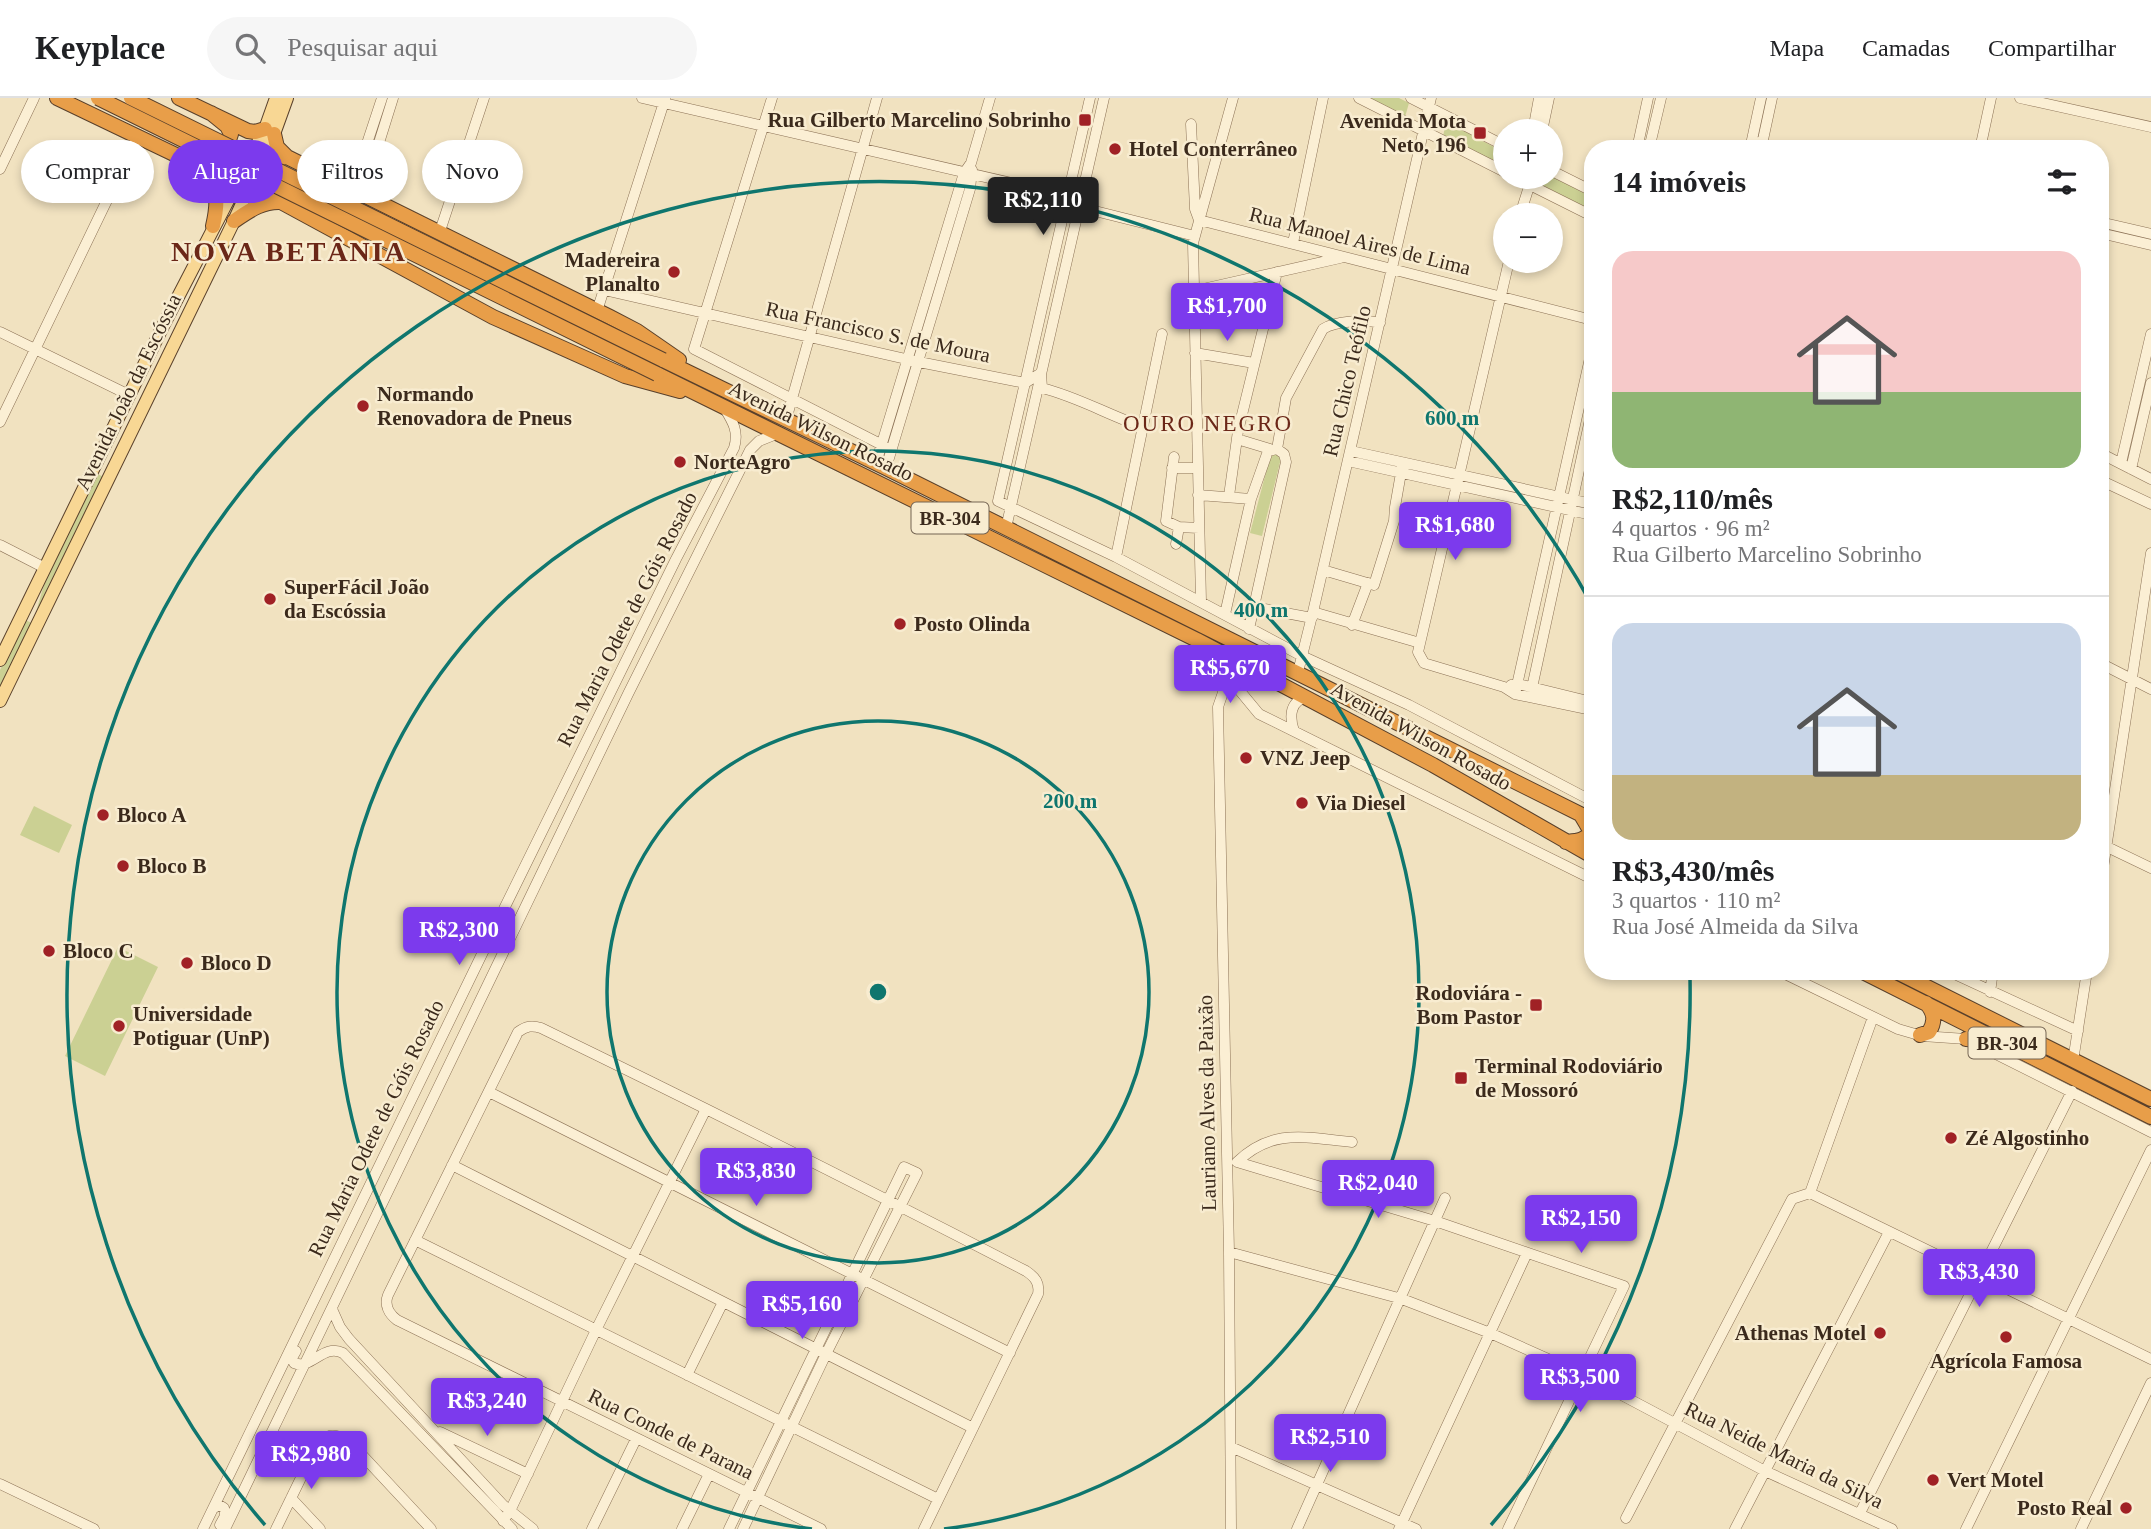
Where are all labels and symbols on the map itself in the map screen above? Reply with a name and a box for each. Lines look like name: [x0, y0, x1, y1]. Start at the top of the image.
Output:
place label: Rua Gilberto Marcelino Sobrinho: [767, 108, 1071, 132]
place label: Avenida Mota Neto, 196: [1340, 109, 1466, 157]
marker: Rua Gilberto Marcelino Sobrinho: [1077, 112, 1093, 128]
marker: Avenida Mota Neto, 196: [1472, 125, 1488, 141]
place label: Hotel Conterrâneo: [1129, 137, 1298, 161]
marker: Hotel Conterrâneo: [1107, 141, 1123, 157]
pin: R$2,110: [978, 178, 1108, 237]
street label: Rua Manoel Aires de Lima: [1247, 202, 1474, 280]
district label: NOVA BETÂNIA: [171, 236, 407, 267]
place label: Madereira Planalto: [565, 248, 660, 296]
marker: Madereira Planalto: [666, 264, 682, 280]
pin: R$1,700: [1162, 284, 1292, 343]
street label: Avenida João da Escóssia: [70, 289, 186, 494]
street label: Rua Francisco S. de Moura: [763, 296, 993, 368]
street label: Rua Chico Teófilo: [1318, 303, 1376, 459]
street label: Avenida Wilson Rosado: [725, 376, 917, 486]
place label: Normando Renovadora de Pneus: [377, 382, 572, 430]
marker: Normando Renovadora de Pneus: [355, 398, 371, 414]
text: 600 m: [1425, 406, 1480, 430]
district label: OURO NEGRO: [1123, 411, 1293, 436]
place label: NorteAgro: [694, 450, 790, 474]
marker: NorteAgro: [672, 454, 688, 470]
street label: Rua Maria Odete de Góis Rosado: [552, 488, 702, 750]
road number: BR-304: [912, 502, 988, 534]
pin: R$1,680: [1390, 503, 1520, 562]
place label: SuperFácil João da Escóssia: [284, 575, 429, 623]
marker: SuperFácil João da Escóssia: [262, 591, 278, 607]
text: 400 m: [1234, 598, 1289, 622]
place label: Posto Olinda: [914, 612, 1031, 636]
marker: Posto Olinda: [892, 616, 908, 632]
pin: R$5,670: [1165, 646, 1295, 705]
street label: Avenida Wilson Rosado: [1327, 676, 1515, 796]
place label: VNZ Jeep: [1260, 746, 1350, 770]
marker: VNZ Jeep: [1238, 750, 1254, 766]
text: 200 m: [1043, 789, 1098, 813]
place label: Via Diesel: [1316, 791, 1406, 815]
marker: Via Diesel: [1294, 795, 1310, 811]
place label: Bloco A: [117, 803, 187, 827]
marker: Bloco A: [95, 807, 111, 823]
place label: Bloco B: [137, 854, 206, 878]
marker: Bloco B: [115, 858, 131, 874]
pin: R$2,300: [394, 908, 524, 967]
place label: Bloco C: [63, 939, 134, 963]
marker: Bloco C: [41, 943, 57, 959]
place label: Bloco D: [201, 951, 272, 975]
marker: Bloco D: [179, 955, 195, 971]
centre of rings: [866, 980, 890, 1004]
place label: Rodoviára - Bom Pastor: [1415, 981, 1522, 1029]
street label: Lauriano Alves da Paixão: [1193, 995, 1221, 1211]
street label: Rua Maria Odete de Góis Rosado: [303, 996, 449, 1260]
marker: Rodoviára - Bom Pastor: [1528, 997, 1544, 1013]
place label: Universidade Potiguar (UnP): [133, 1002, 270, 1050]
marker: Universidade Potiguar (UnP): [111, 1018, 127, 1034]
road number: BR-304: [1968, 1028, 2046, 1058]
place label: Terminal Rodoviário de Mossoró: [1475, 1054, 1663, 1102]
marker: Terminal Rodoviário de Mossoró: [1453, 1070, 1469, 1086]
place label: Zé Algostinho: [1965, 1126, 2089, 1150]
marker: Zé Algostinho: [1943, 1130, 1959, 1146]
pin: R$3,830: [691, 1148, 821, 1208]
pin: R$2,040: [1313, 1160, 1443, 1220]
pin: R$2,150: [1516, 1196, 1646, 1255]
pin: R$3,430: [1914, 1250, 2044, 1309]
pin: R$5,160: [737, 1282, 867, 1341]
place label: Athenas Motel: [1735, 1321, 1866, 1345]
marker: Athenas Motel: [1872, 1325, 1888, 1341]
marker: Agrícola Famosa: [1998, 1329, 2014, 1345]
place label: Agrícola Famosa: [1930, 1349, 2083, 1373]
pin: R$3,500: [1515, 1354, 1645, 1414]
pin: R$3,240: [422, 1378, 552, 1438]
street label: Rua Conde de Parana: [584, 1383, 758, 1485]
street label: Rua Neide Maria da Silva: [1681, 1396, 1888, 1514]
pin: R$2,510: [1265, 1414, 1395, 1474]
pin: R$2,980: [246, 1432, 376, 1491]
place label: Vert Motel: [1947, 1468, 2044, 1492]
marker: Vert Motel: [1925, 1472, 1941, 1488]
place label: Posto Real: [2017, 1496, 2112, 1520]
marker: Posto Real: [2118, 1500, 2134, 1516]

